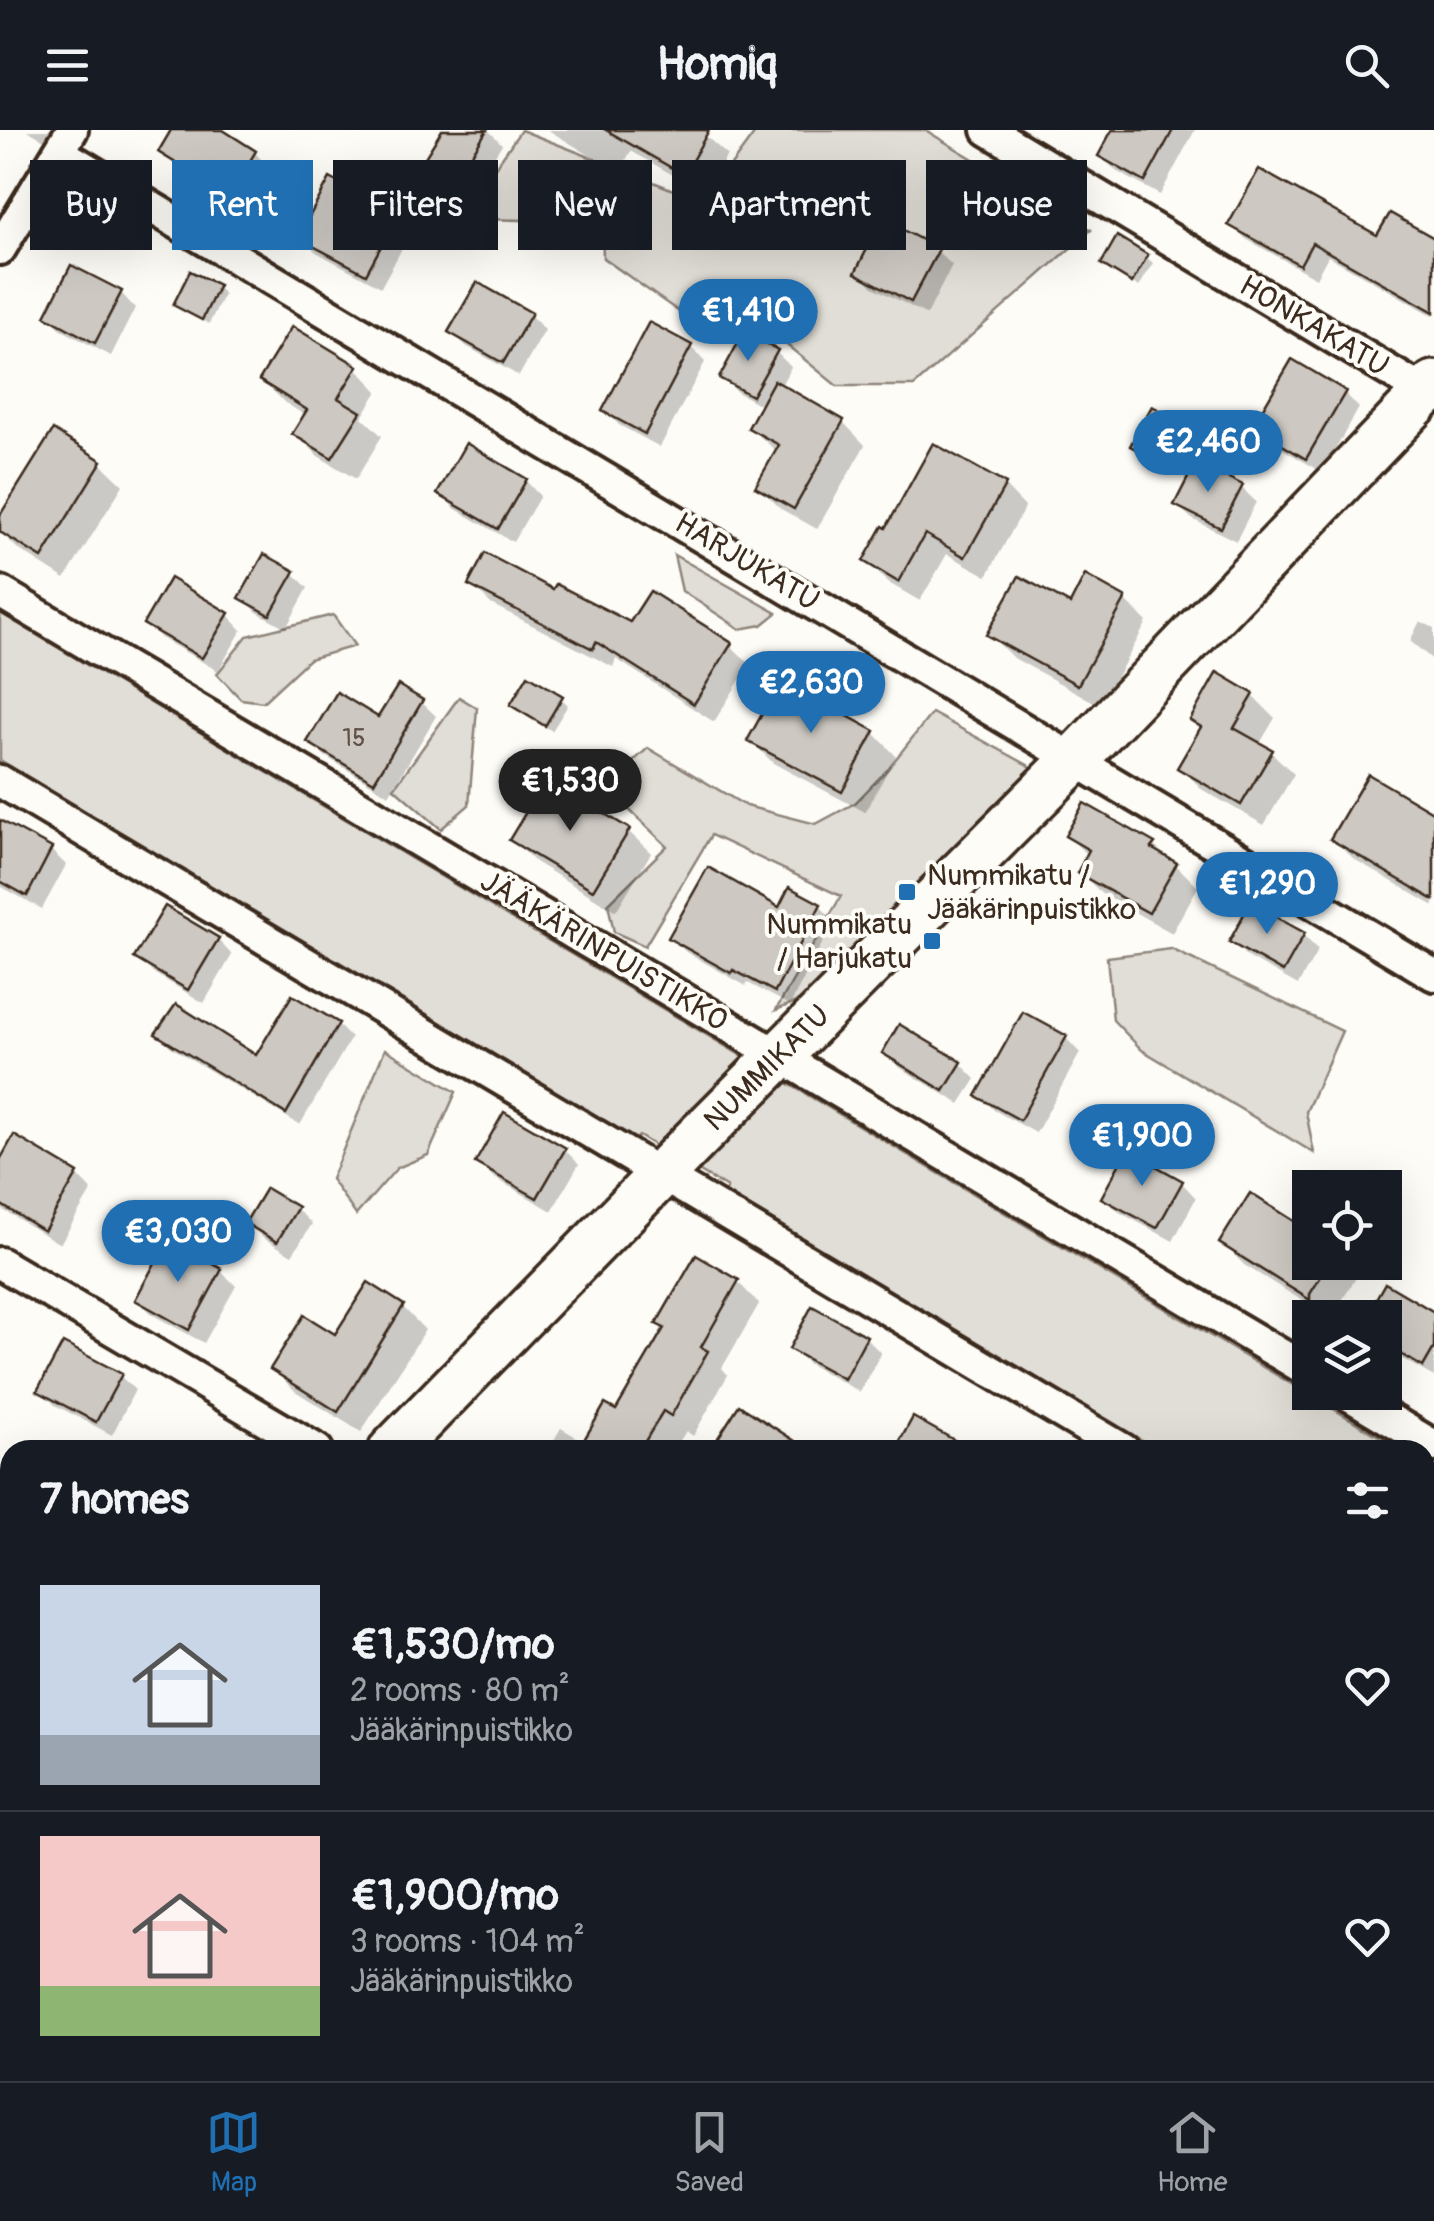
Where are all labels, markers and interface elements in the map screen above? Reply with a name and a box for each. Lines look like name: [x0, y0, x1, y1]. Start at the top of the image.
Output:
text: Homiq: [657, 37, 777, 93]
icon: menu: [40, 38, 95, 93]
icon: search: [1339, 38, 1394, 93]
chip: Buy: [30, 160, 152, 250]
chip: Rent: [172, 160, 313, 250]
chip: Filters: [333, 160, 498, 250]
chip: New: [518, 160, 652, 250]
chip: Apartment: [672, 160, 906, 250]
chip: House: [926, 160, 1087, 250]
street label: HONKAKATU: [1233, 267, 1395, 385]
pin: €1,410: [667, 279, 829, 364]
text: €1,410: [701, 291, 795, 331]
pin: €2,460: [1127, 410, 1289, 495]
text: €2,460: [1155, 422, 1261, 462]
street label: HARJUKATU: [668, 504, 826, 620]
pin: €2,630: [730, 651, 892, 736]
text: €2,630: [758, 663, 864, 703]
house number: 15: [342, 723, 366, 754]
pin: €1,530: [489, 749, 651, 834]
text: €1,530: [521, 761, 619, 801]
pin: €1,290: [1186, 852, 1348, 937]
place label: Nummikatu / Jääkärinpuistikko: [927, 857, 1136, 928]
street label: JÄÄKÄRINPUISTIKKO: [474, 863, 734, 1039]
text: €1,290: [1218, 864, 1316, 904]
marker: Nummikatu / Jääkärinpuistikko: [896, 881, 918, 903]
place label: Nummikatu / Harjukatu: [766, 906, 912, 977]
marker: Nummikatu / Harjukatu: [921, 930, 943, 952]
street label: NUMMIKATU: [696, 997, 838, 1139]
pin: €1,900: [1061, 1104, 1223, 1189]
text: €1,900: [1091, 1116, 1193, 1156]
map controls: [1292, 1170, 1402, 1410]
button: locate: [1292, 1170, 1402, 1280]
pin: €3,030: [97, 1200, 259, 1285]
text: €3,030: [124, 1212, 232, 1252]
button: layers: [1292, 1300, 1402, 1410]
icon: filters: [1340, 1473, 1395, 1528]
text: 7 homes: [40, 1474, 189, 1526]
text: €1,530/mo: [350, 1619, 555, 1671]
icon: home: [120, 1625, 240, 1745]
icon: heart: [1340, 1658, 1395, 1713]
text: 2 rooms · 80 m²: [350, 1671, 570, 1711]
text: Jääkärinpuistikko: [350, 1711, 573, 1751]
text: €1,900/mo: [350, 1870, 559, 1922]
icon: home: [120, 1876, 240, 1996]
icon: heart: [1340, 1909, 1395, 1964]
text: 3 rooms · 104 m²: [350, 1922, 585, 1962]
text: Jääkärinpuistikko: [350, 1962, 573, 2002]
tab: Map: [206, 2105, 261, 2200]
tab: Saved: [674, 2105, 744, 2200]
tab: Home: [1157, 2105, 1227, 2200]

